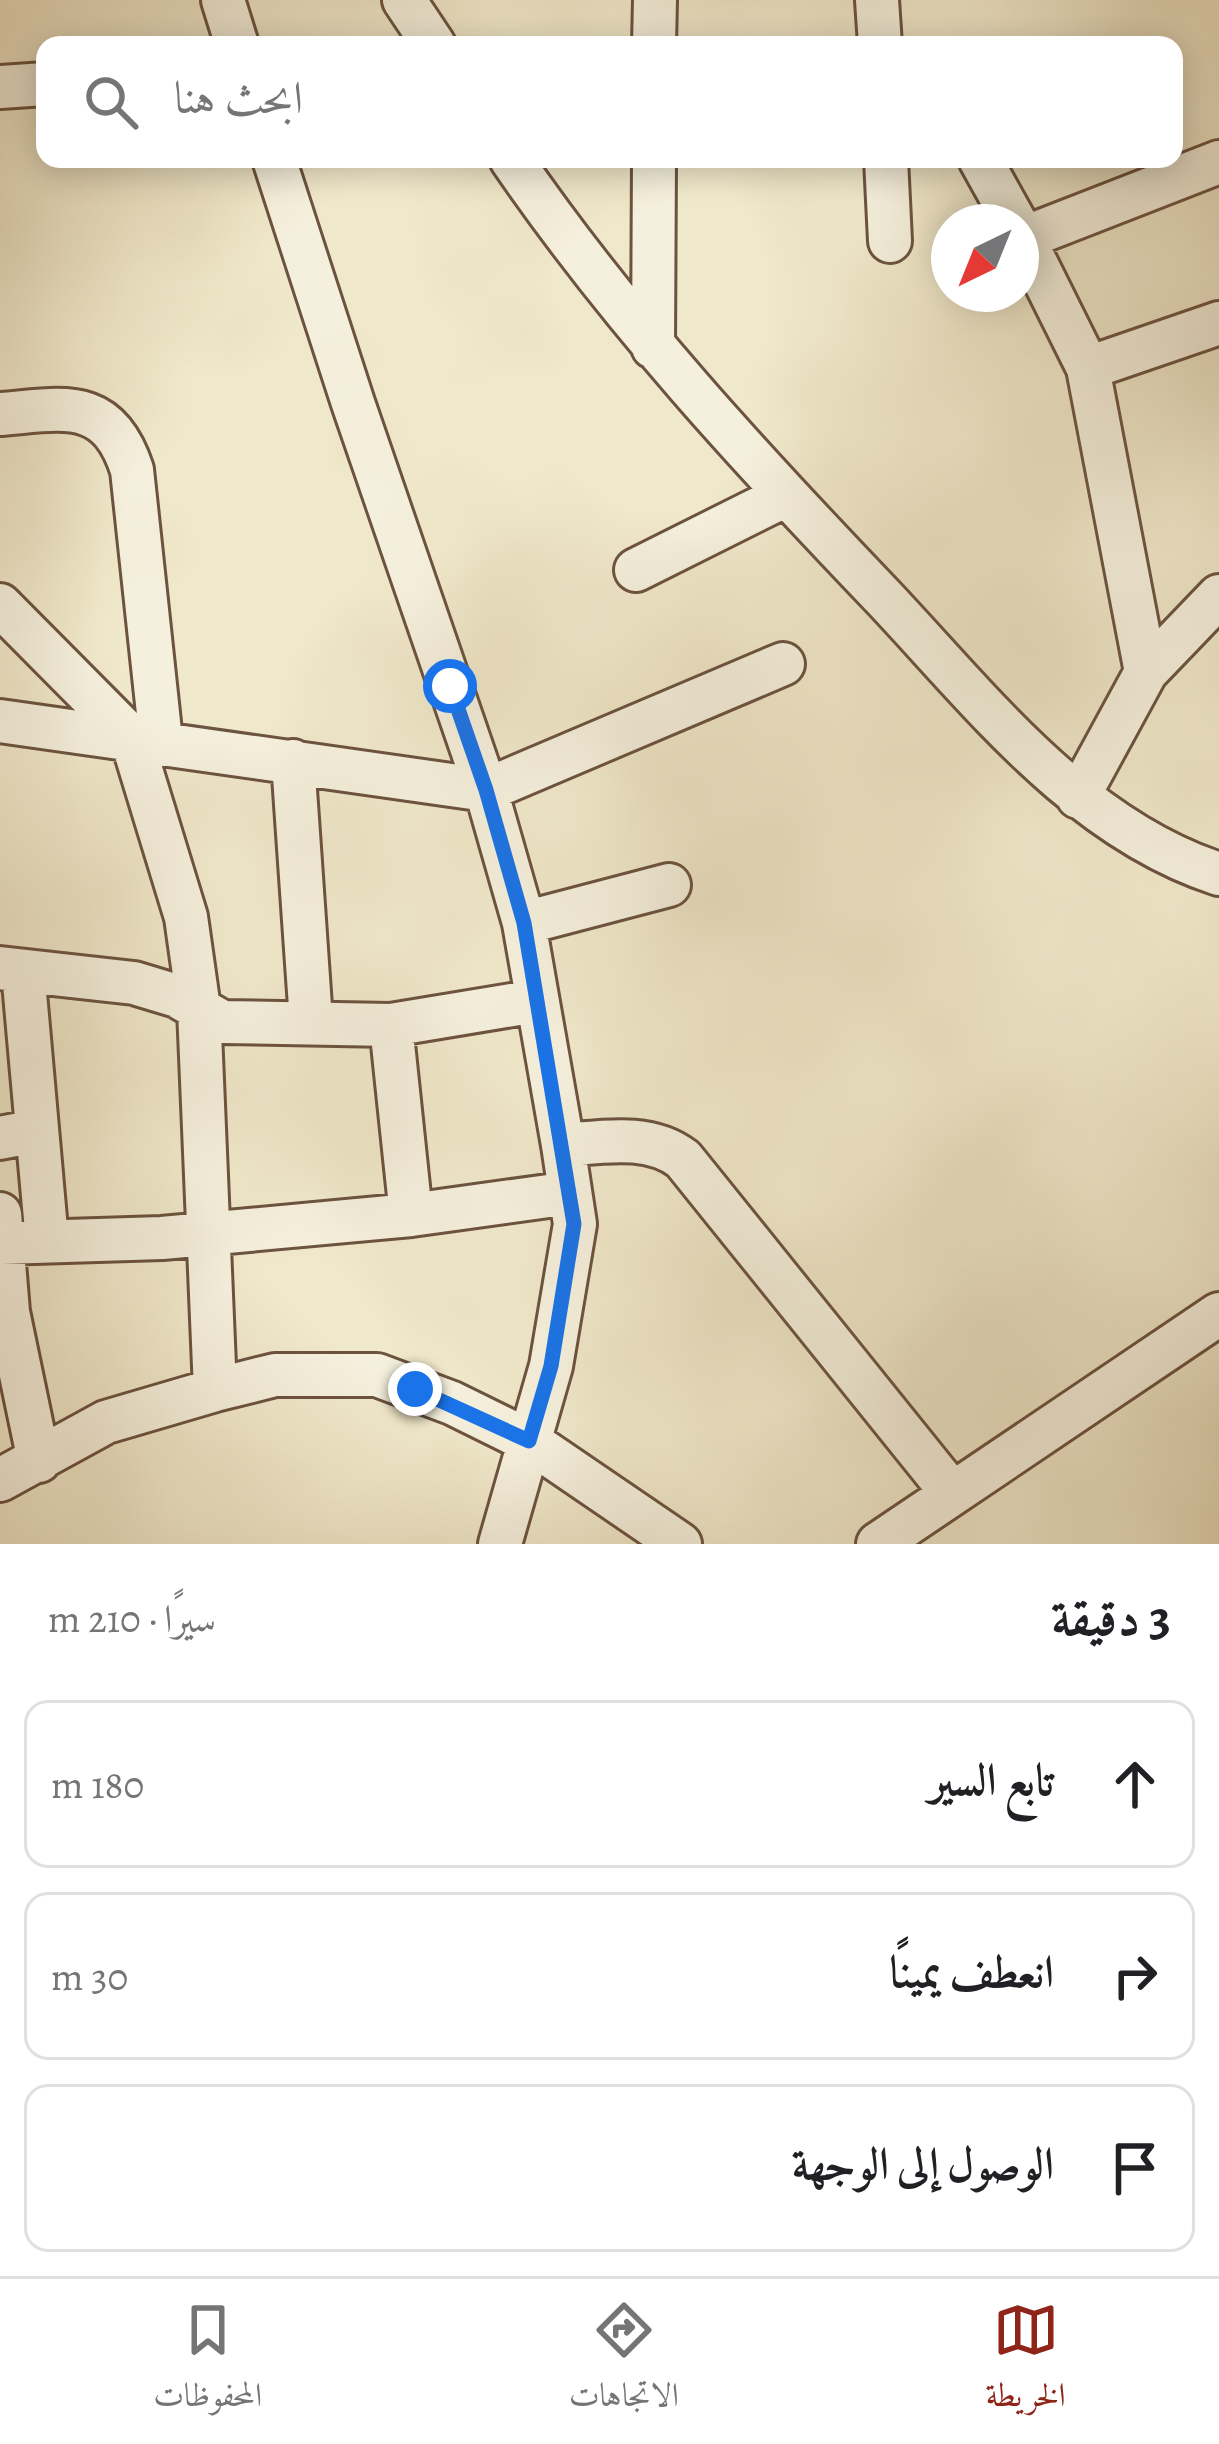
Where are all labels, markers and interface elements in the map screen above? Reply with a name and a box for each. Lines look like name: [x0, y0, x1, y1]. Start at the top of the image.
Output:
search box: [36, 36, 1183, 168]
text: ابحث هنا: [174, 67, 303, 129]
icon: search: [78, 69, 144, 135]
north arrow: [931, 204, 1039, 312]
route start: [423, 659, 477, 713]
route end: [388, 1362, 442, 1416]
text: 3 دقيقة: [1051, 1583, 1171, 1653]
text: سيرًا · 210 m: [48, 1592, 216, 1645]
text: تابع السير: [929, 1749, 1054, 1811]
icon: ahead: [1102, 1751, 1168, 1817]
text: 180 m: [51, 1758, 144, 1811]
text: انعطف يمينًا: [889, 1941, 1054, 2003]
icon: right: [1102, 1943, 1168, 2009]
text: 30 m: [51, 1950, 128, 2003]
text: الوصول إلى الوجهة: [792, 2133, 1054, 2195]
icon: arrive: [1102, 2135, 1168, 2201]
tab: المحفوظات: [153, 2297, 262, 2427]
tab: الاتجاهات: [569, 2297, 679, 2427]
tab: الخريطة: [985, 2297, 1066, 2427]

